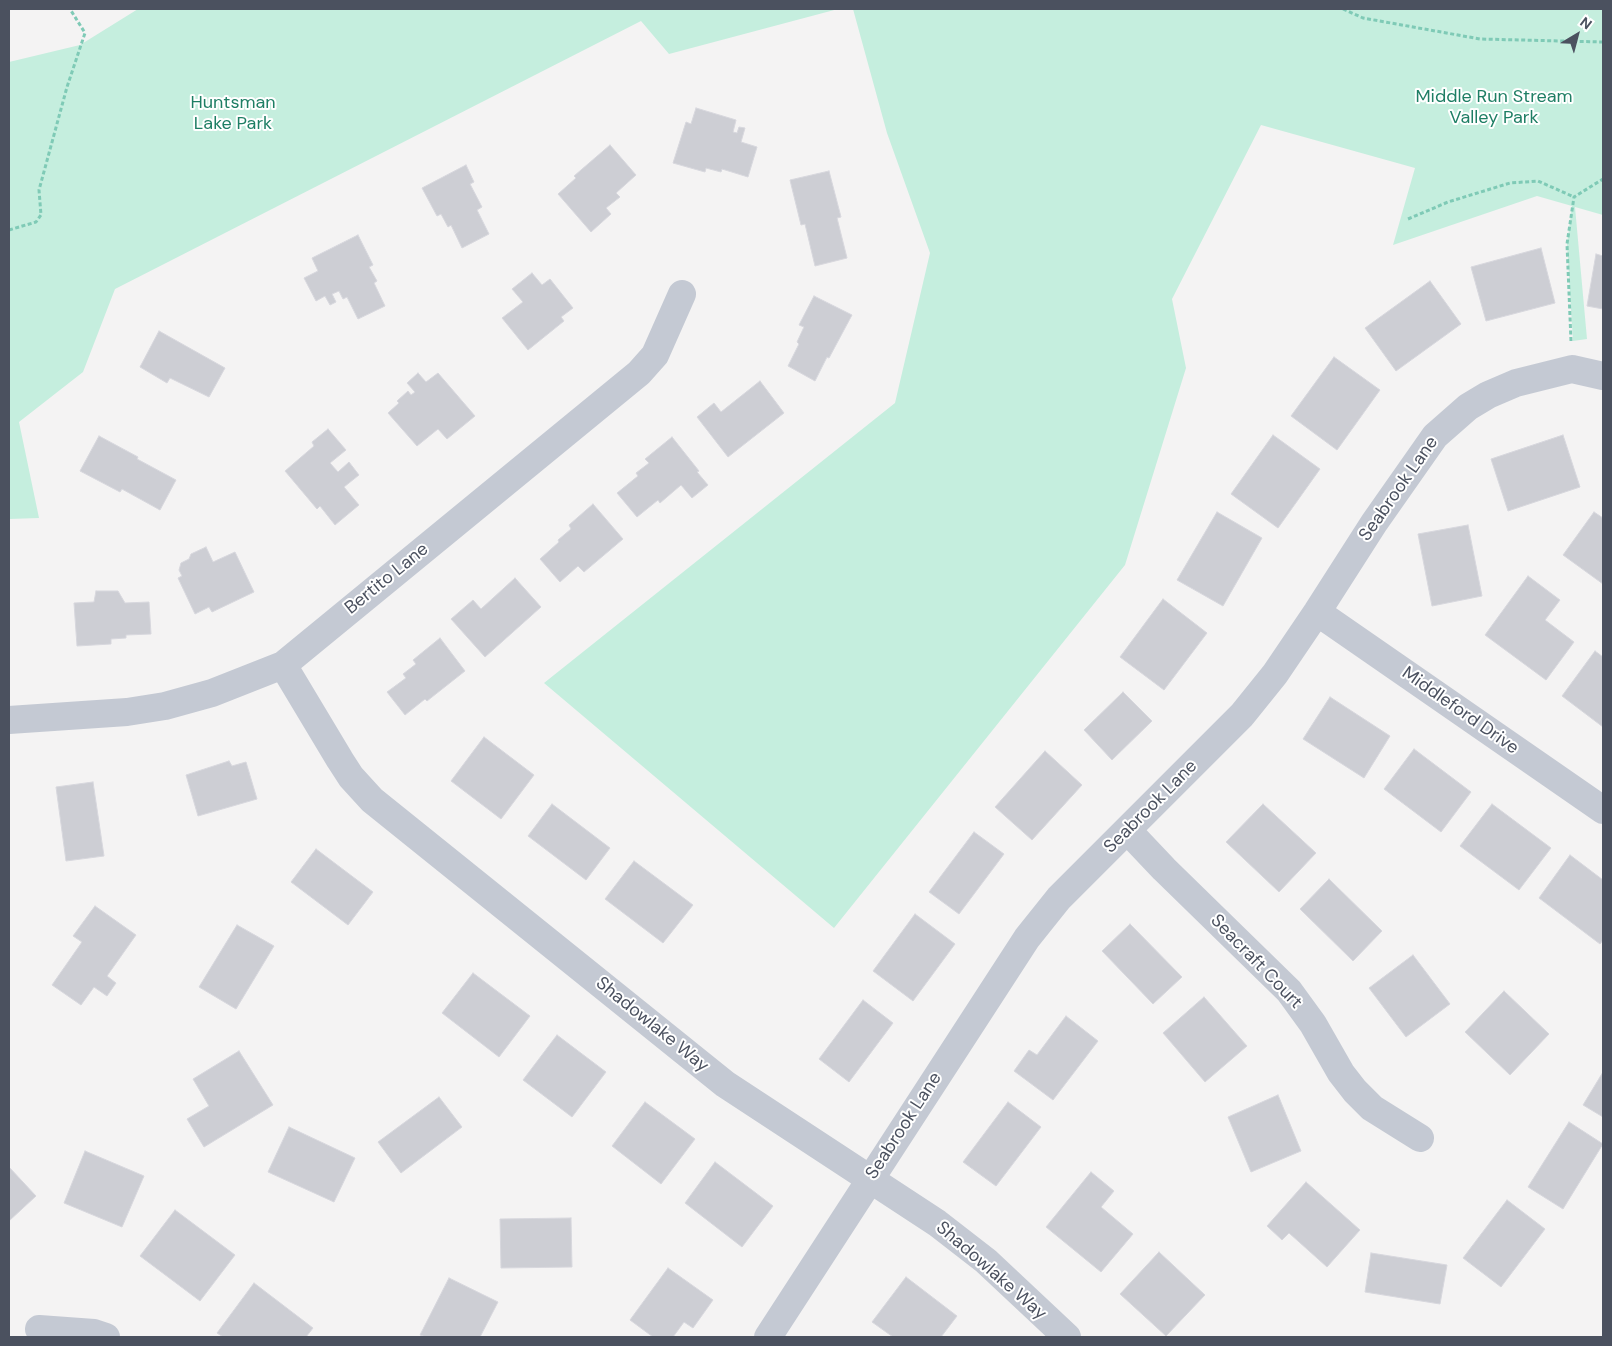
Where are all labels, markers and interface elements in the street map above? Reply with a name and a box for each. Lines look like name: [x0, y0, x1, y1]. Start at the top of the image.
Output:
north arrow: [1552, 10, 1602, 60]
text: N: [1577, 13, 1596, 33]
park label: Middle Run Stream Valley Park: [1415, 86, 1573, 128]
park label: Huntsman Lake Park: [190, 92, 276, 134]
street label: Seabrook Lane: [1355, 432, 1443, 546]
street label: Bertito Lane: [341, 539, 433, 619]
street label: Middleford Drive: [1397, 663, 1523, 759]
street label: Seabrook Lane: [1100, 756, 1202, 858]
street label: Seacraft Court: [1206, 910, 1306, 1014]
street label: Shadowlake Way: [591, 973, 713, 1077]
street label: Seabrook Lane: [861, 1069, 947, 1183]
street label: Shadowlake Way: [931, 1217, 1051, 1325]

